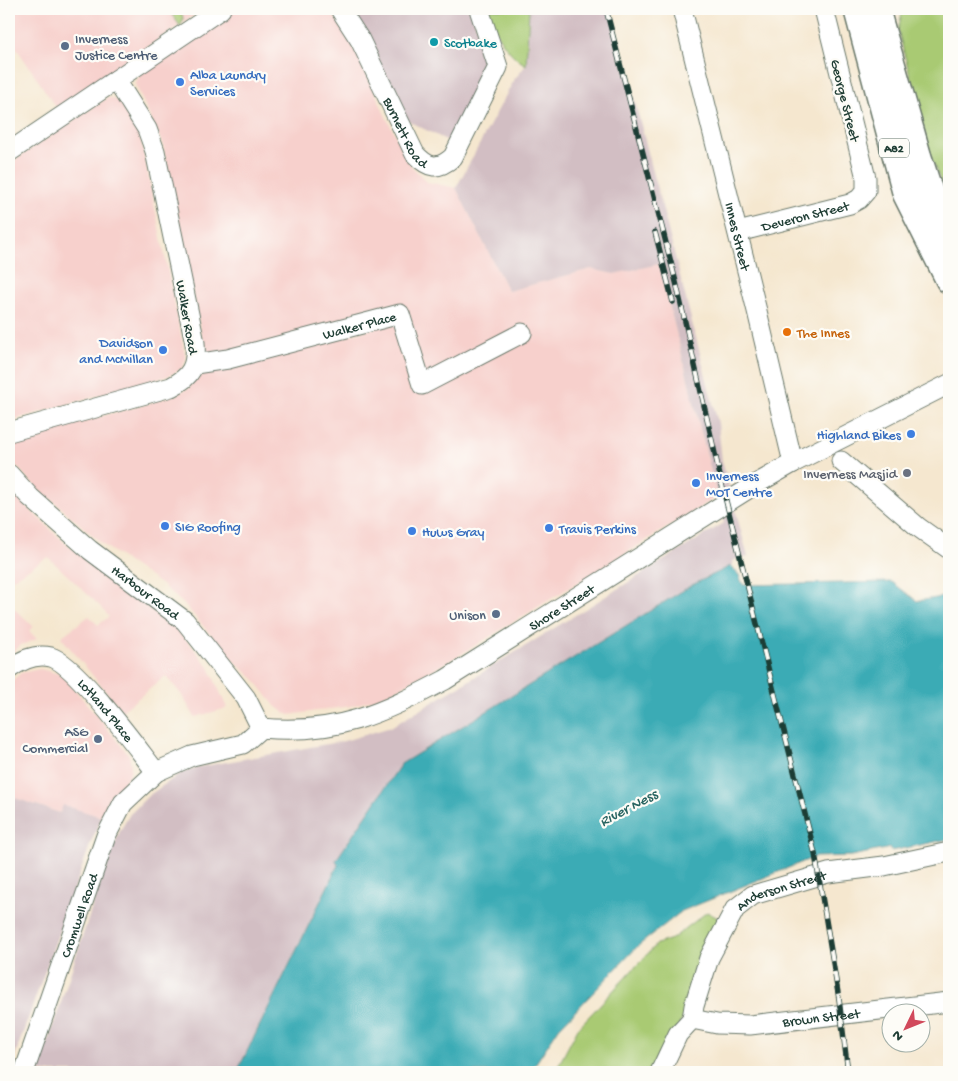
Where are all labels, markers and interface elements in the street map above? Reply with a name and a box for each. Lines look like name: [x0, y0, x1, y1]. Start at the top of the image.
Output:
place label: Inverness Justice Centre: [75, 32, 158, 65]
marker: Scotbake: [428, 36, 440, 48]
place label: Scotbake: [444, 36, 498, 53]
marker: Inverness Justice Centre: [59, 40, 71, 52]
street label: George Street: [825, 58, 862, 145]
place label: Alba Laundry Services: [190, 68, 266, 101]
marker: Alba Laundry Services: [174, 76, 186, 88]
street label: Burnett Road: [378, 94, 432, 174]
road number: A82: [879, 138, 909, 158]
street label: Deveron Street: [759, 198, 852, 237]
street label: Innes Street: [719, 201, 753, 274]
street label: Walker Road: [171, 279, 201, 358]
street label: Walker Place: [321, 309, 399, 345]
marker: The Innes: [781, 326, 793, 338]
place label: The Innes: [796, 326, 850, 343]
place label: Davidson and McMillan: [79, 336, 153, 369]
marker: Davidson and McMillan: [157, 344, 169, 356]
place label: Highland Bikes: [817, 428, 902, 445]
marker: Highland Bikes: [905, 428, 917, 440]
place label: Inverness Masjid: [803, 467, 899, 484]
marker: Inverness Masjid: [901, 467, 913, 479]
place label: Inverness MOT Centre: [706, 469, 773, 502]
marker: Inverness MOT Centre: [690, 477, 702, 489]
marker: SIG Roofing: [159, 520, 171, 532]
place label: SIG Roofing: [175, 520, 241, 537]
marker: Travis Perkins: [543, 522, 555, 534]
place label: Travis Perkins: [558, 522, 637, 539]
marker: Huws Gray: [406, 525, 418, 537]
place label: Huws Gray: [422, 525, 484, 542]
street label: Harbour Road: [107, 563, 183, 626]
street label: Shore Street: [527, 581, 600, 636]
place label: Unison: [449, 608, 486, 625]
marker: Unison: [490, 608, 502, 620]
street label: Lotland Place: [73, 676, 136, 747]
place label: ASG Commercial: [22, 725, 89, 758]
marker: ASG Commercial: [92, 733, 104, 745]
water label: River Ness: [597, 785, 662, 831]
street label: Anderson Street: [734, 868, 830, 916]
street label: Cromwell Road: [58, 870, 104, 960]
north arrow: [880, 1004, 930, 1054]
street label: Brown Street: [781, 1006, 862, 1032]
text: N: [889, 1026, 908, 1044]

